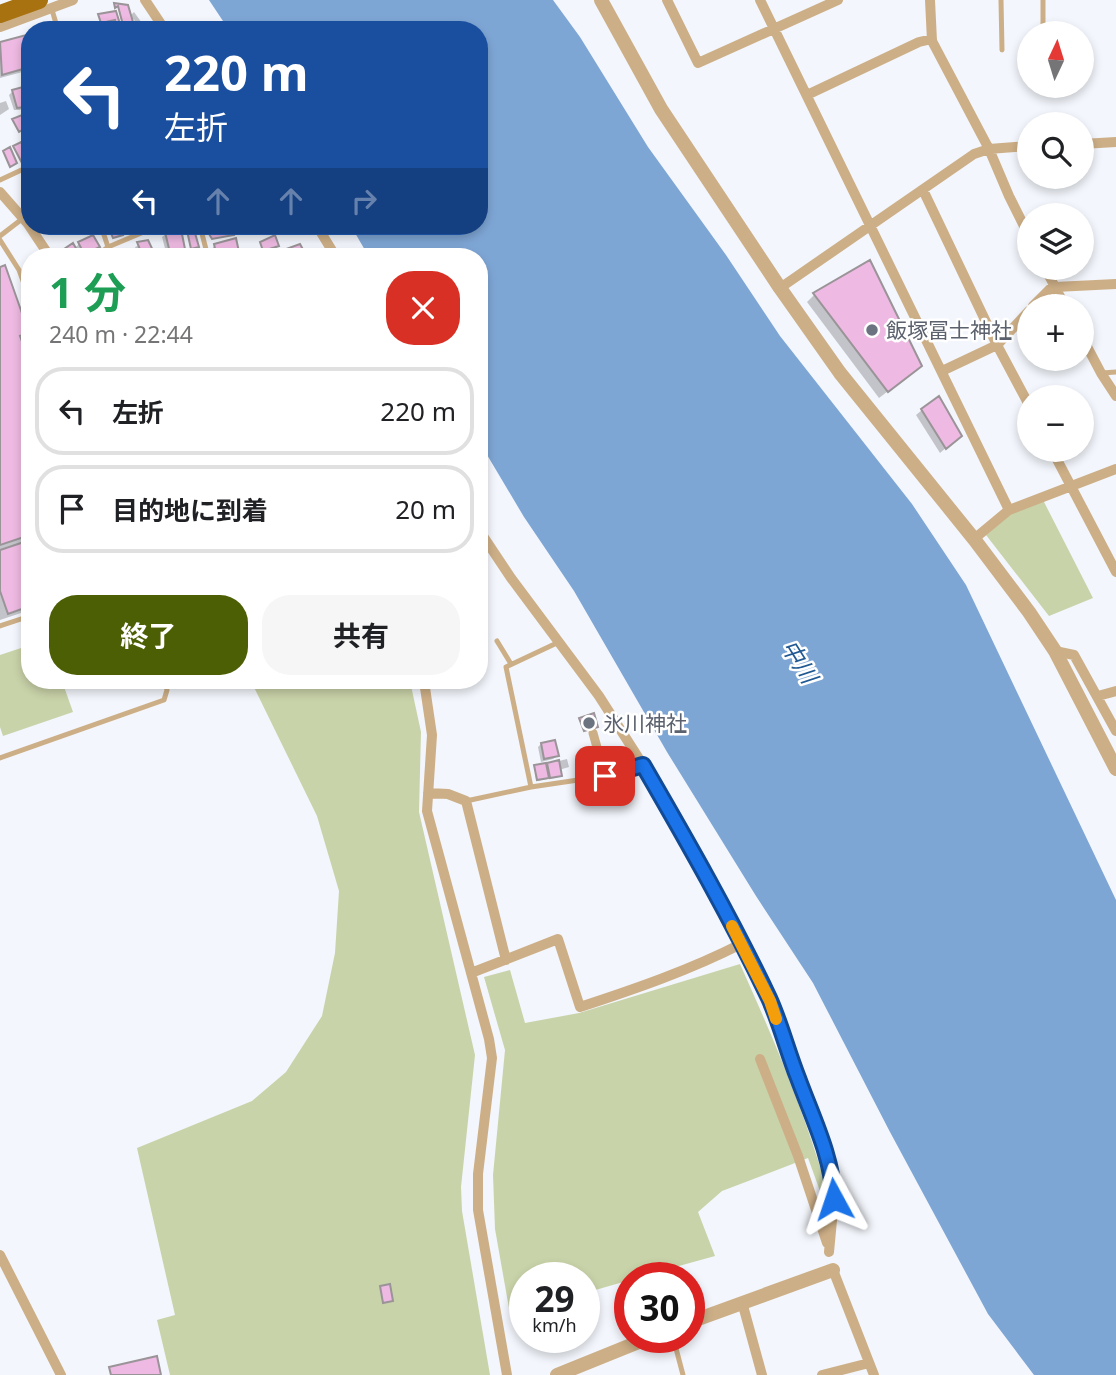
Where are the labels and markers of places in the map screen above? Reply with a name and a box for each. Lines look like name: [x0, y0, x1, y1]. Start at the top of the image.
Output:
place label: 飯塚冨士神社: [886, 316, 1012, 344]
marker: 飯塚冨士神社: [864, 322, 880, 338]
place label: 氷川神社: [603, 709, 687, 737]
marker: 氷川神社: [581, 715, 597, 731]
pin: [575, 746, 635, 806]

